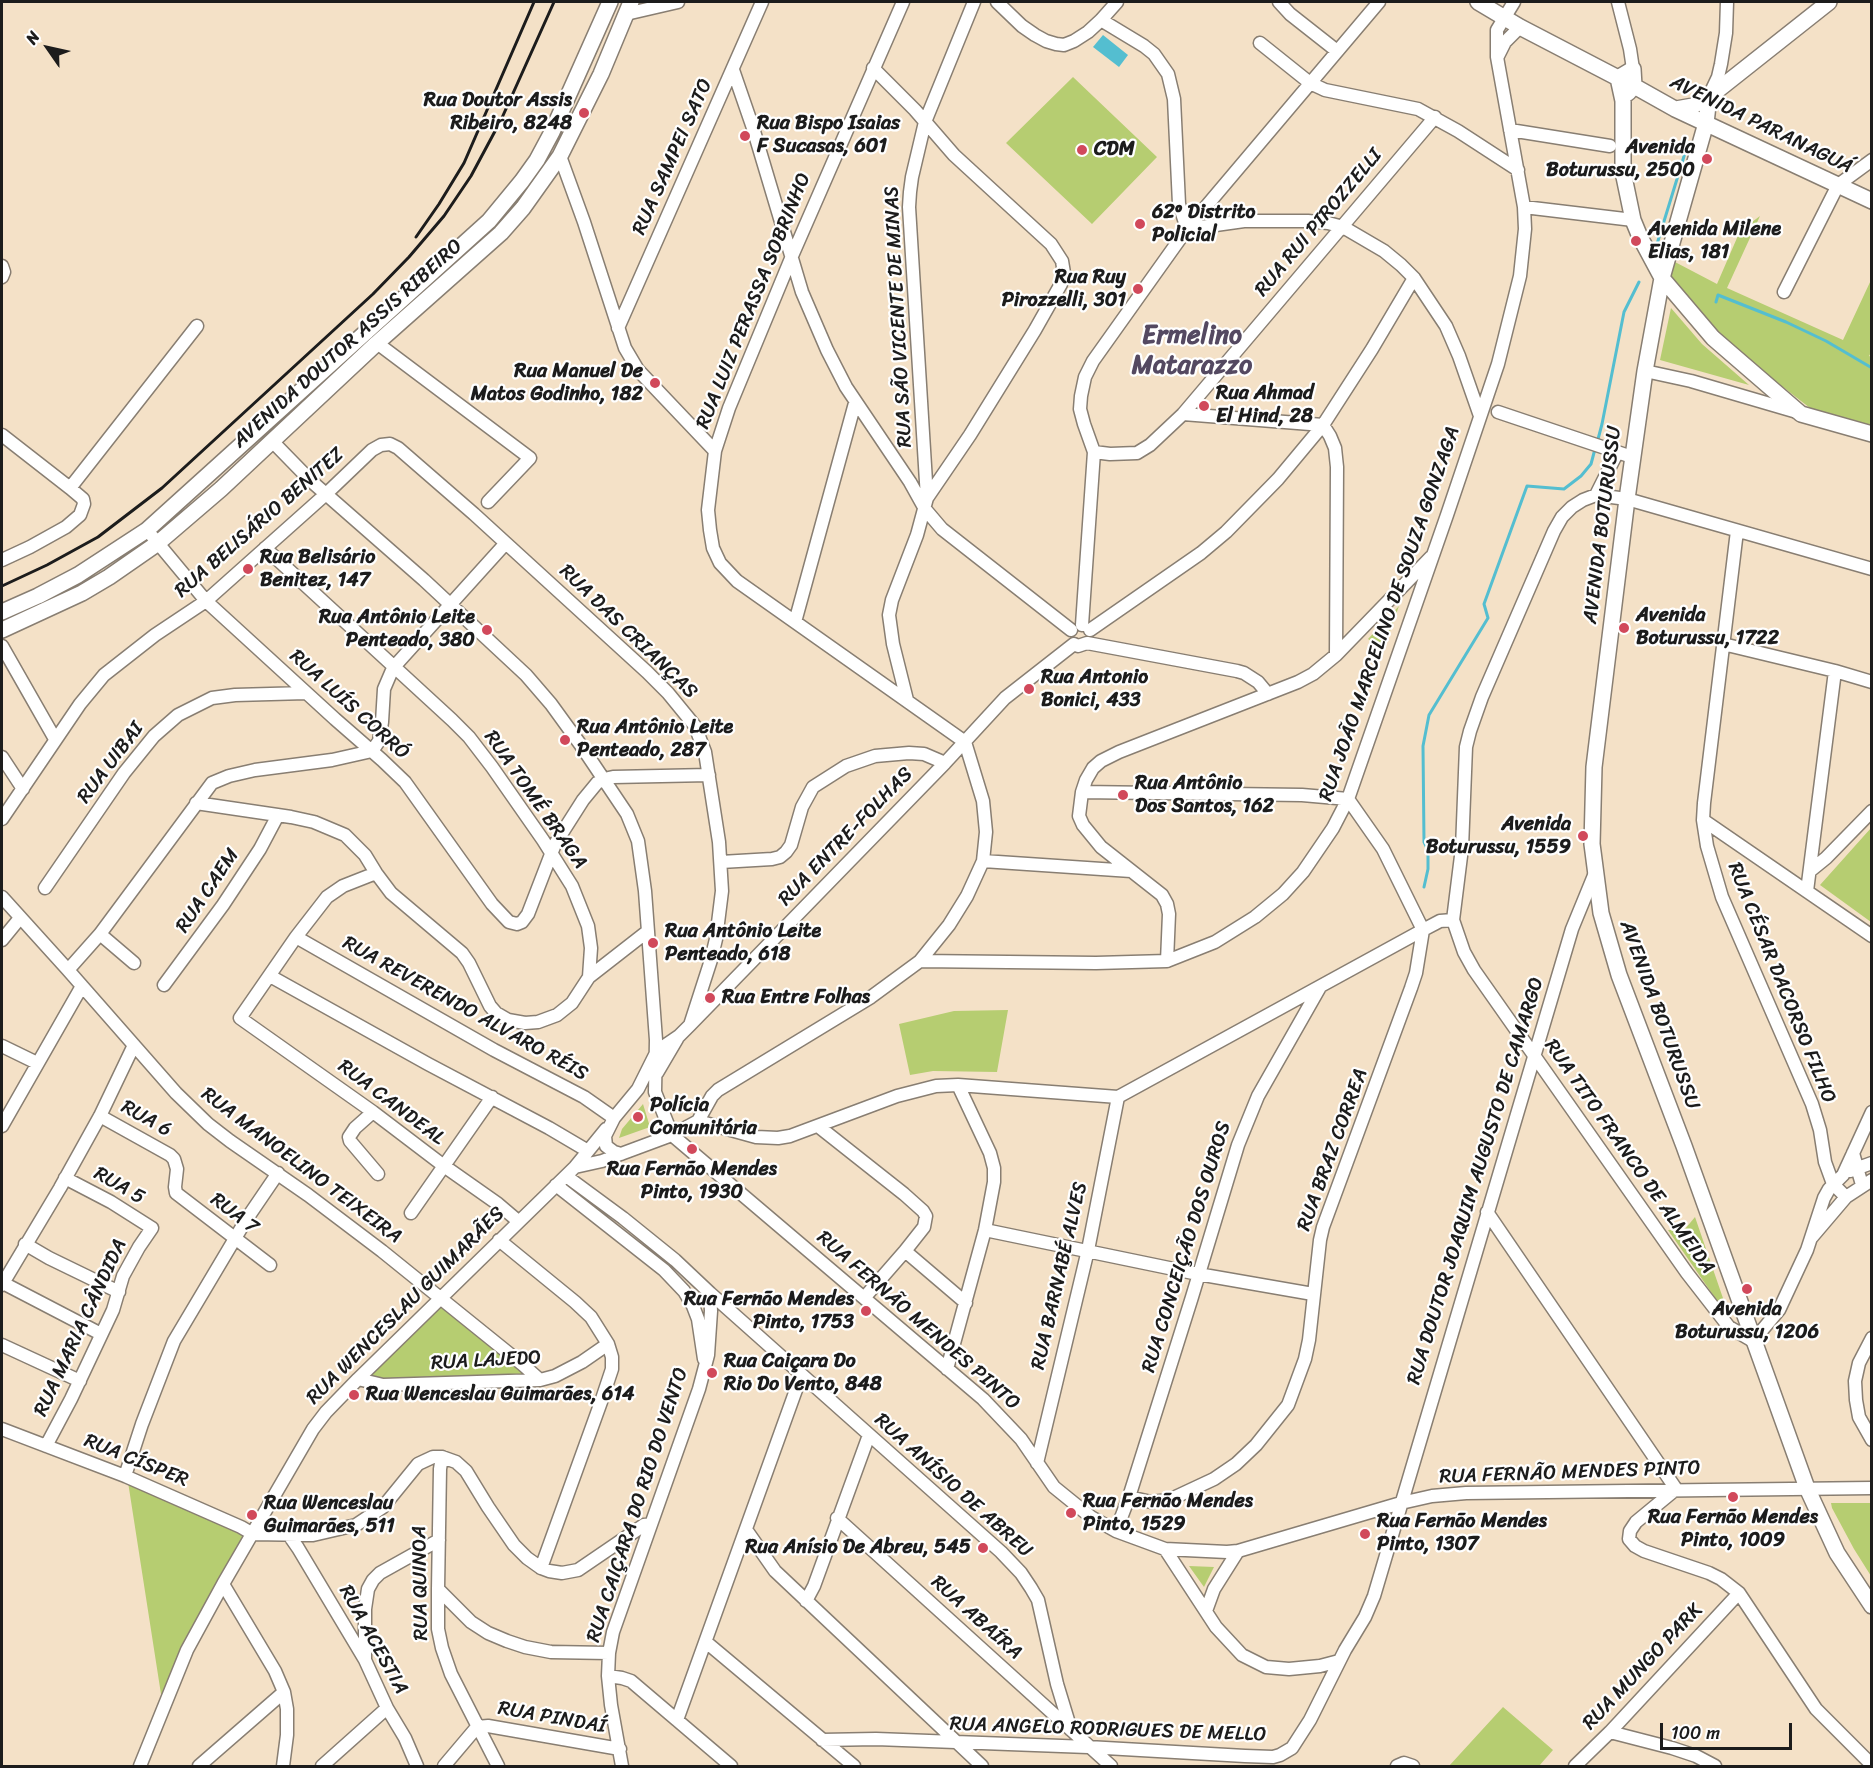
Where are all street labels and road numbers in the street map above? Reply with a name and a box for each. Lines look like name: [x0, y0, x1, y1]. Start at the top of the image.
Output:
street label: AVENIDA PARANAGUÁ: [1666, 70, 1856, 180]
street label: RUA SAMPEI SATO: [628, 75, 718, 239]
street label: RUA RUI PIROZZELLI: [1250, 144, 1388, 302]
street label: RUA LUIZ PERASSA SOBRINHO: [692, 169, 816, 433]
street label: RUA SÃO VICENTE DE MINAS: [880, 186, 918, 448]
street label: AVENIDA DOUTOR ASSIS RIBEIRO: [228, 235, 468, 453]
street label: RUA JOÃO MARCELINO DE SOUZA GONZAGA: [1314, 424, 1466, 804]
street label: AVENIDA BOTURUSSU: [1579, 425, 1627, 625]
street label: RUA BELISÁRIO BENITEZ: [170, 443, 350, 603]
street label: RUA DAS CRIANÇAS: [554, 560, 702, 704]
street label: RUA LUÍS CORRÓ: [284, 645, 414, 765]
street label: RUA UIBAI: [73, 718, 149, 808]
street label: RUA TOMÉ BRAGA: [478, 726, 592, 874]
street label: RUA ENTRE-FOLHAS: [774, 763, 918, 911]
street label: RUA CAEM: [171, 844, 245, 938]
street label: RUA CÉSAR DACORSO FILHO: [1722, 859, 1840, 1107]
street label: AVENIDA BOTURUSSU: [1614, 917, 1704, 1113]
street label: RUA REVERENDO ALVARO RÉIS: [338, 931, 592, 1087]
street label: RUA DOUTOR JOAQUIM AUGUSTO DE CAMARGO: [1402, 974, 1550, 1388]
street label: RUA TITO FRANCO DE ALMEIDA: [1538, 1035, 1720, 1279]
street label: RUA CANDEAL: [333, 1055, 449, 1151]
street label: RUA BRAZ CORREA: [1293, 1066, 1373, 1234]
street label: RUA MANOELINO TEIXEIRA: [196, 1083, 406, 1249]
street label: RUA 6: [117, 1095, 175, 1143]
street label: RUA CONCEIÇÃO DOS OUROS: [1137, 1118, 1237, 1376]
street label: RUA 5: [89, 1162, 149, 1210]
street label: RUA BARNABÉ ALVES: [1027, 1180, 1093, 1372]
street label: RUA 7: [205, 1188, 263, 1240]
street label: RUA WENCESLAU GUIMARÃES: [302, 1202, 510, 1410]
street label: RUA FERNÃO MENDES PINTO: [812, 1226, 1024, 1416]
street label: RUA MARIA CÂNDIDA: [29, 1235, 133, 1421]
street label: RUA LAJEDO: [430, 1346, 542, 1376]
street label: RUA CAIÇARA DO RIO DO VENTO: [582, 1365, 694, 1645]
street label: RUA ANÍSIO DE ABREU: [869, 1409, 1037, 1563]
street label: RUA CÍSPER: [80, 1429, 192, 1493]
street label: RUA FERNÃO MENDES PINTO: [1439, 1456, 1701, 1490]
street label: RUA QUINOA: [408, 1525, 434, 1641]
street label: RUA ABAÍRA: [925, 1571, 1027, 1665]
street label: RUA ACESTIA: [333, 1581, 413, 1699]
street label: RUA MUNGO PARK: [1578, 1599, 1708, 1735]
street label: RUA PINDAÍ: [496, 1697, 608, 1739]
street label: RUA ANGELO RODRIGUES DE MELLO: [949, 1712, 1267, 1748]

